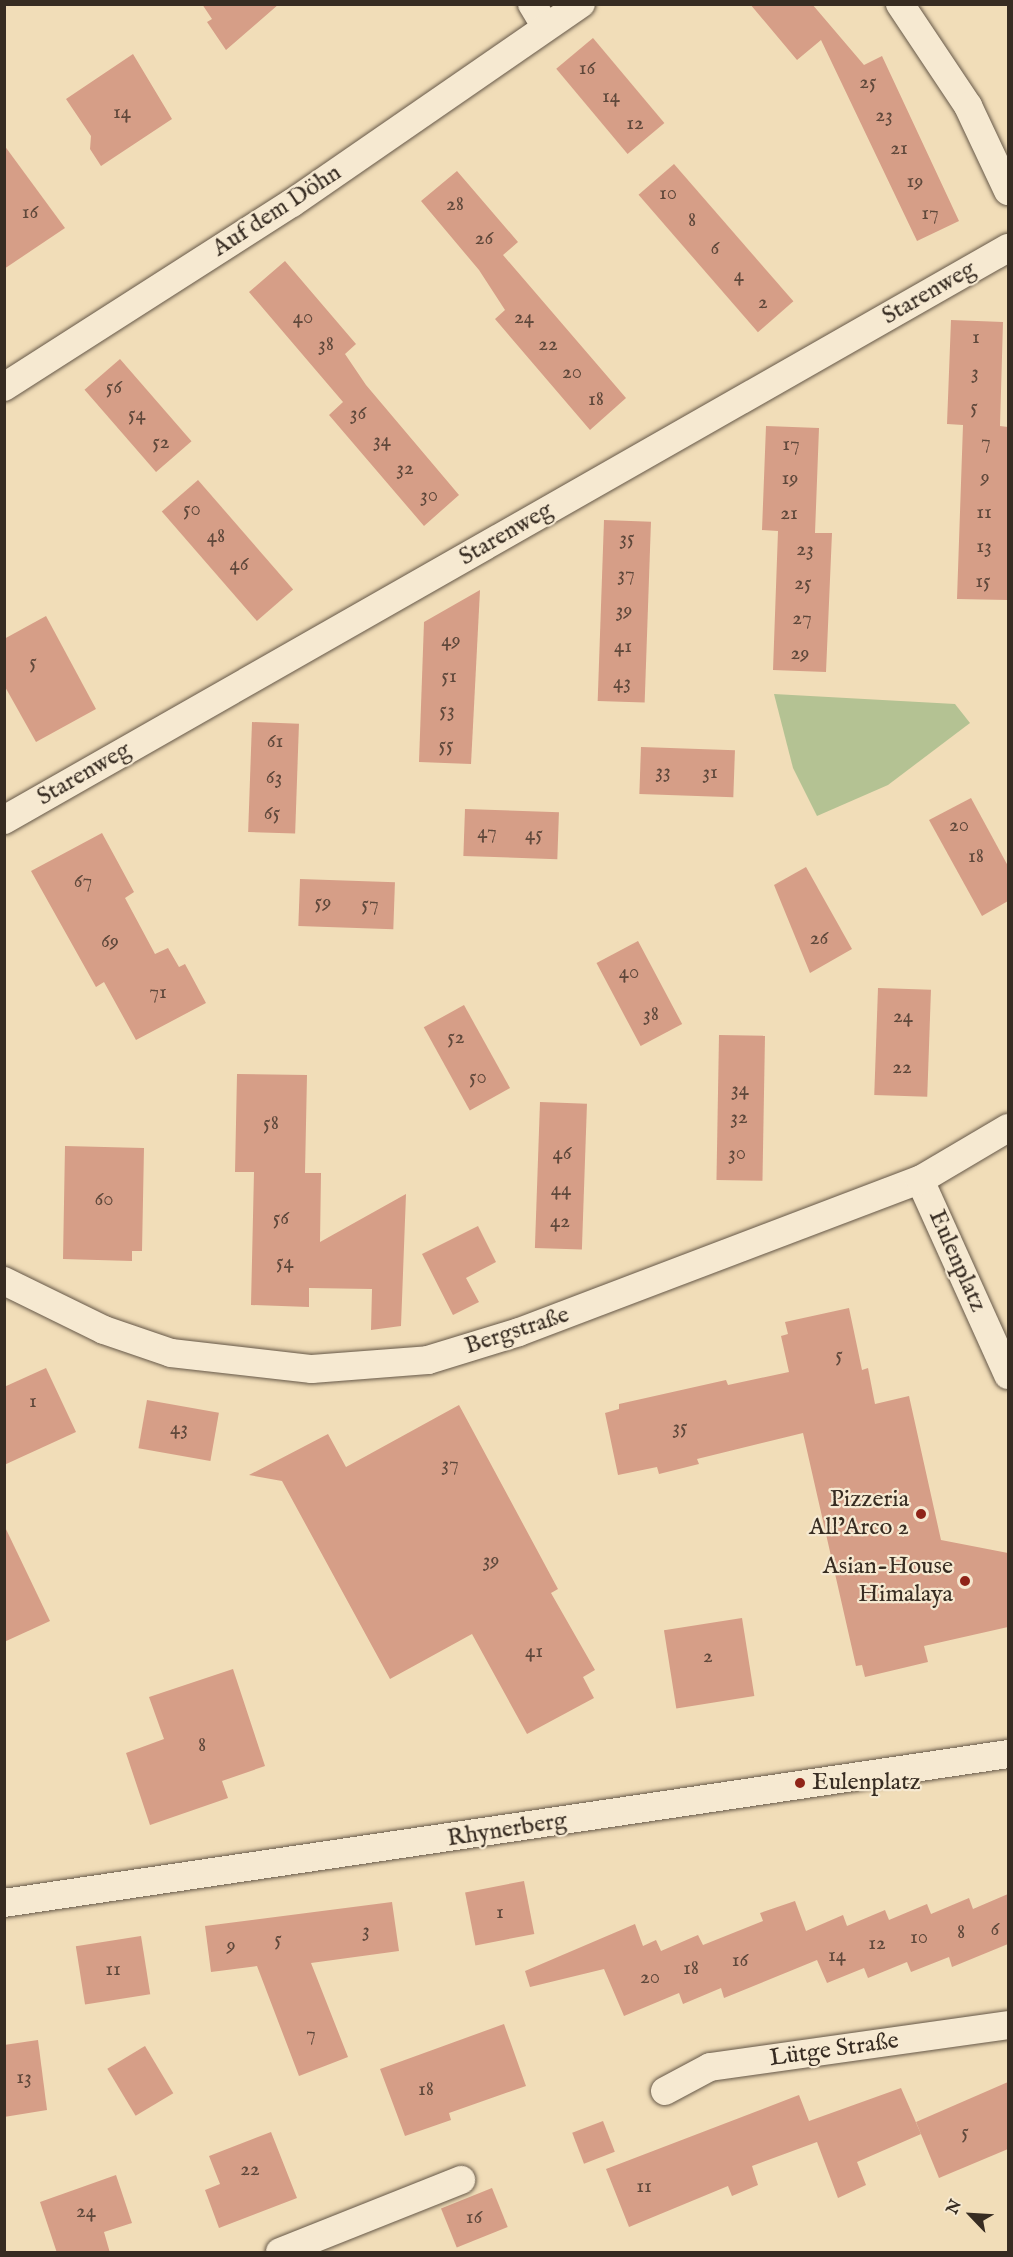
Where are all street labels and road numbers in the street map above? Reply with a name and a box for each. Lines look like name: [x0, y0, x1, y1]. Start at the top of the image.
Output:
street label: Auf dem Döhn: [207, 159, 347, 263]
street label: Starenweg: [877, 255, 981, 331]
street label: Starenweg: [454, 496, 558, 572]
street label: Starenweg: [32, 736, 136, 812]
street label: Eulenplatz: [922, 1206, 992, 1316]
street label: Bergstraße: [461, 1301, 573, 1361]
street label: Rhynerberg: [445, 1806, 569, 1854]
street label: Lütge Straße: [768, 2027, 900, 2073]

